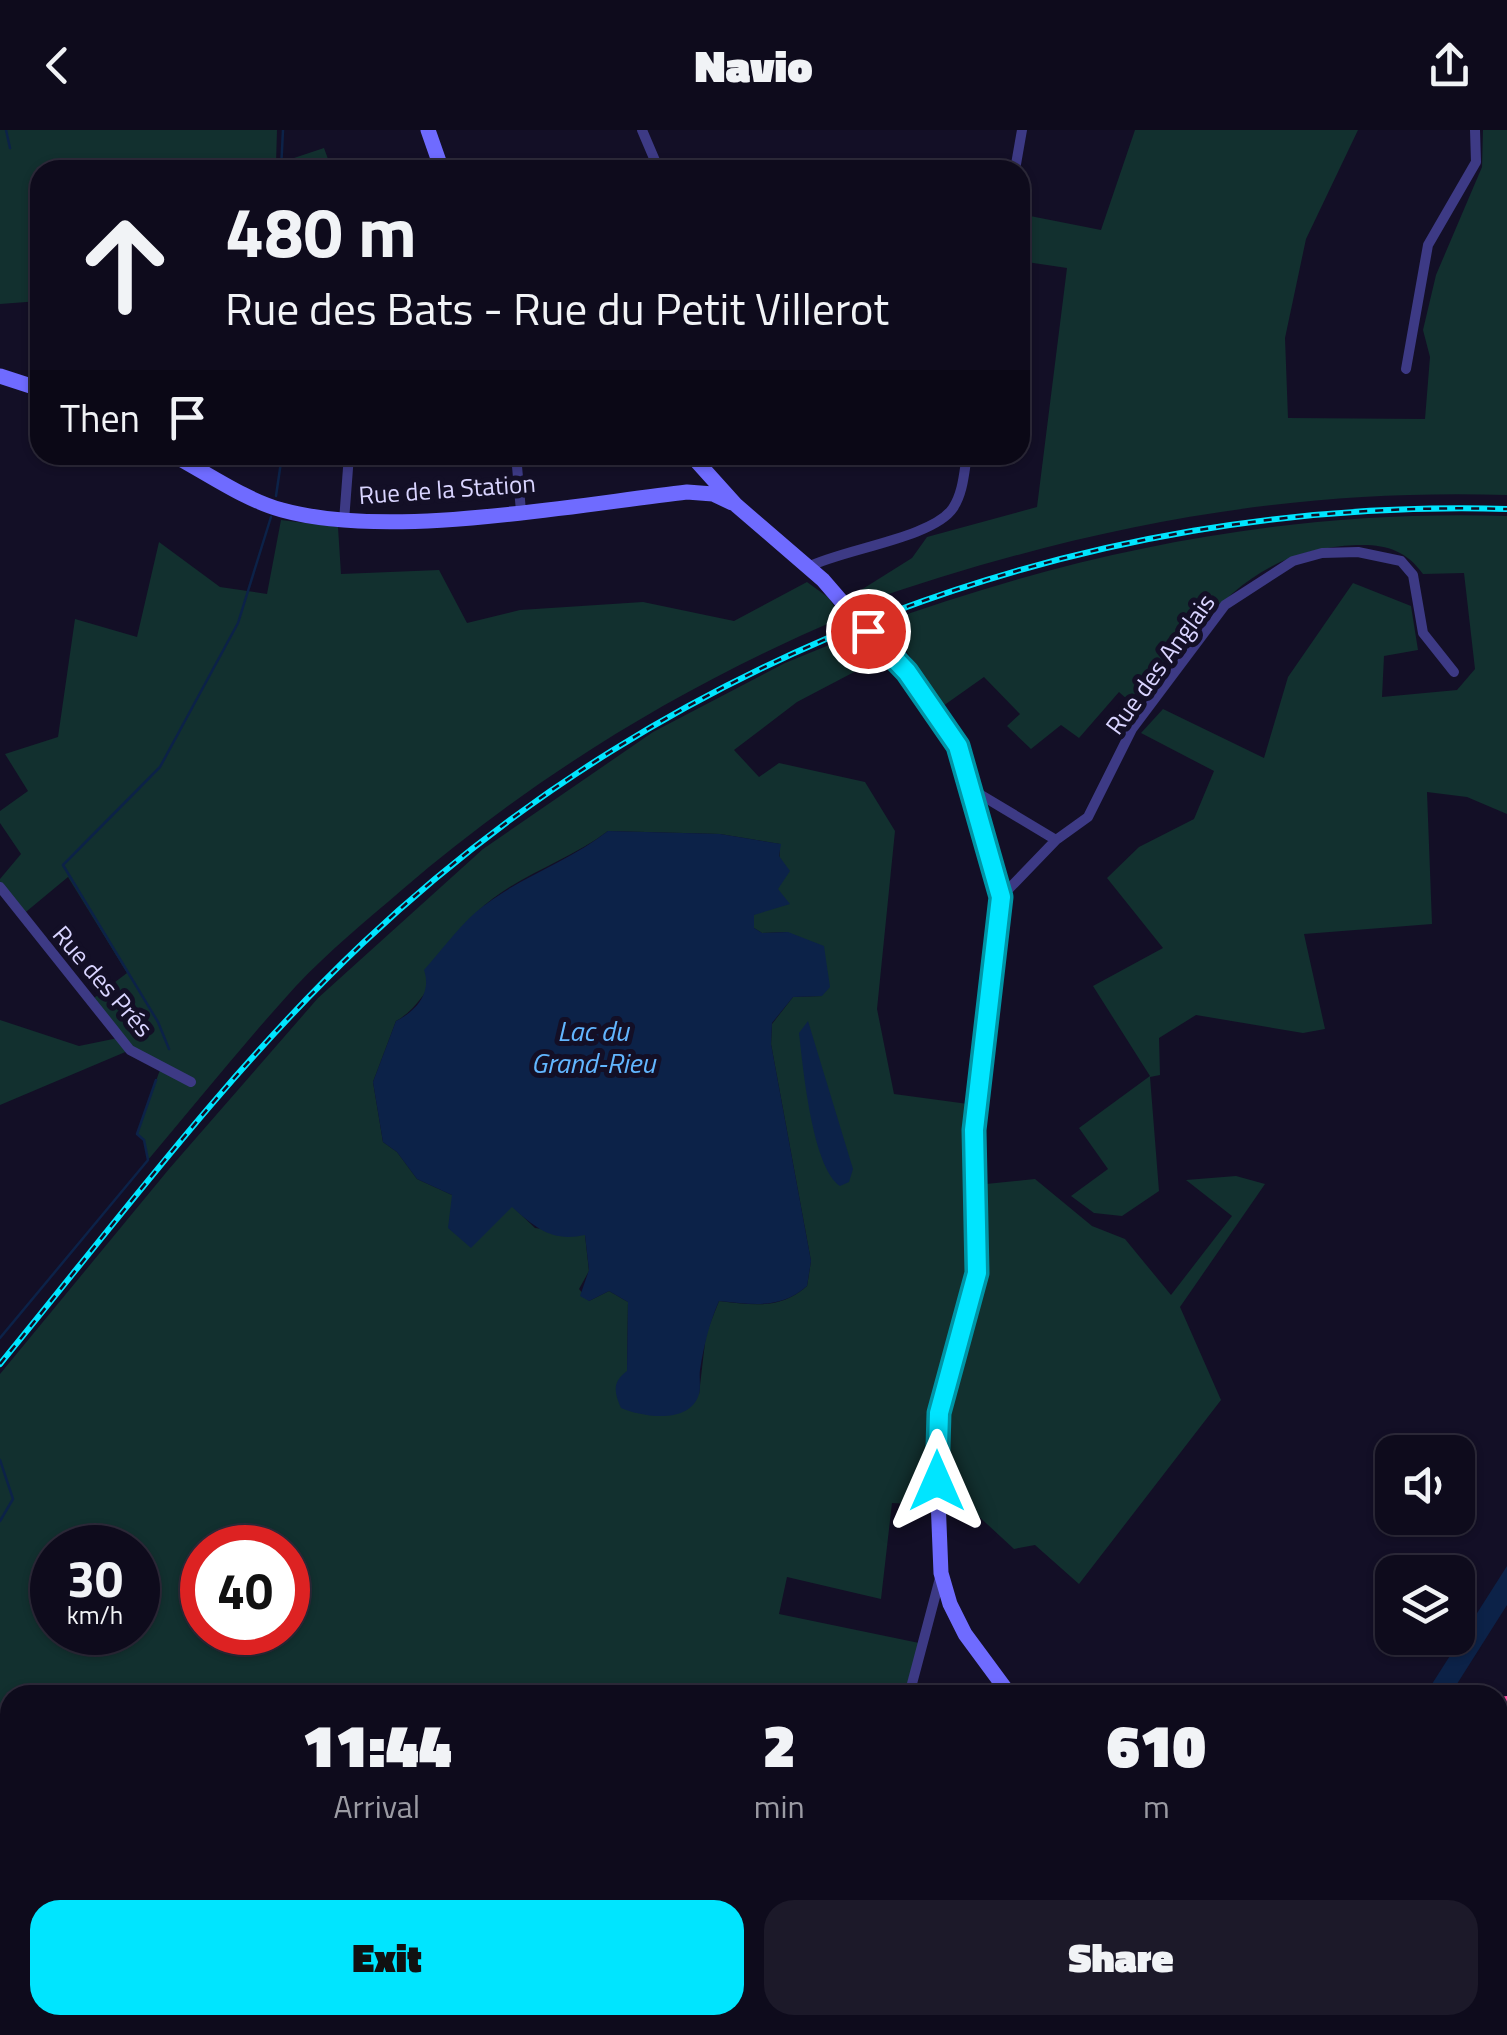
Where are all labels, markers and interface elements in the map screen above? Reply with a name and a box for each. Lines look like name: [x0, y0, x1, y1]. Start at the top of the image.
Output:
text: Navio: [694, 31, 813, 99]
icon: back: [30, 38, 85, 93]
icon: share: [1422, 38, 1477, 93]
text: 480 m: [225, 178, 417, 284]
icon: ahead: [60, 200, 190, 330]
text: Rue des Bats - Rue du Petit Villerot: [225, 274, 889, 342]
text: Then: [60, 389, 140, 447]
icon: arrive: [160, 390, 215, 445]
street label: Rue de la Station: [357, 464, 537, 514]
street label: Rue des Anglais: [1096, 586, 1224, 742]
pin: [826, 589, 911, 674]
icon: arrive: [841, 604, 896, 659]
street label: Rue des Prés: [44, 917, 162, 1045]
water label: Lac du Grand-Rieu: [531, 1009, 657, 1084]
position arrow: [885, 1429, 989, 1533]
map controls: [1375, 1435, 1475, 1655]
button: sound: [1375, 1435, 1475, 1535]
speed limit sign: 40: [180, 1525, 310, 1655]
text: 30: [67, 1540, 123, 1616]
button: layers: [1375, 1555, 1475, 1655]
text: km/h: [67, 1596, 123, 1634]
text: 11:44: [302, 1699, 451, 1790]
text: 2: [763, 1699, 796, 1790]
text: 610: [1107, 1699, 1206, 1790]
text: Arrival: [333, 1782, 420, 1830]
text: min: [754, 1782, 805, 1830]
text: m: [1143, 1782, 1170, 1830]
button: Exit: [30, 1900, 744, 2015]
button: Share: [764, 1900, 1478, 2015]

